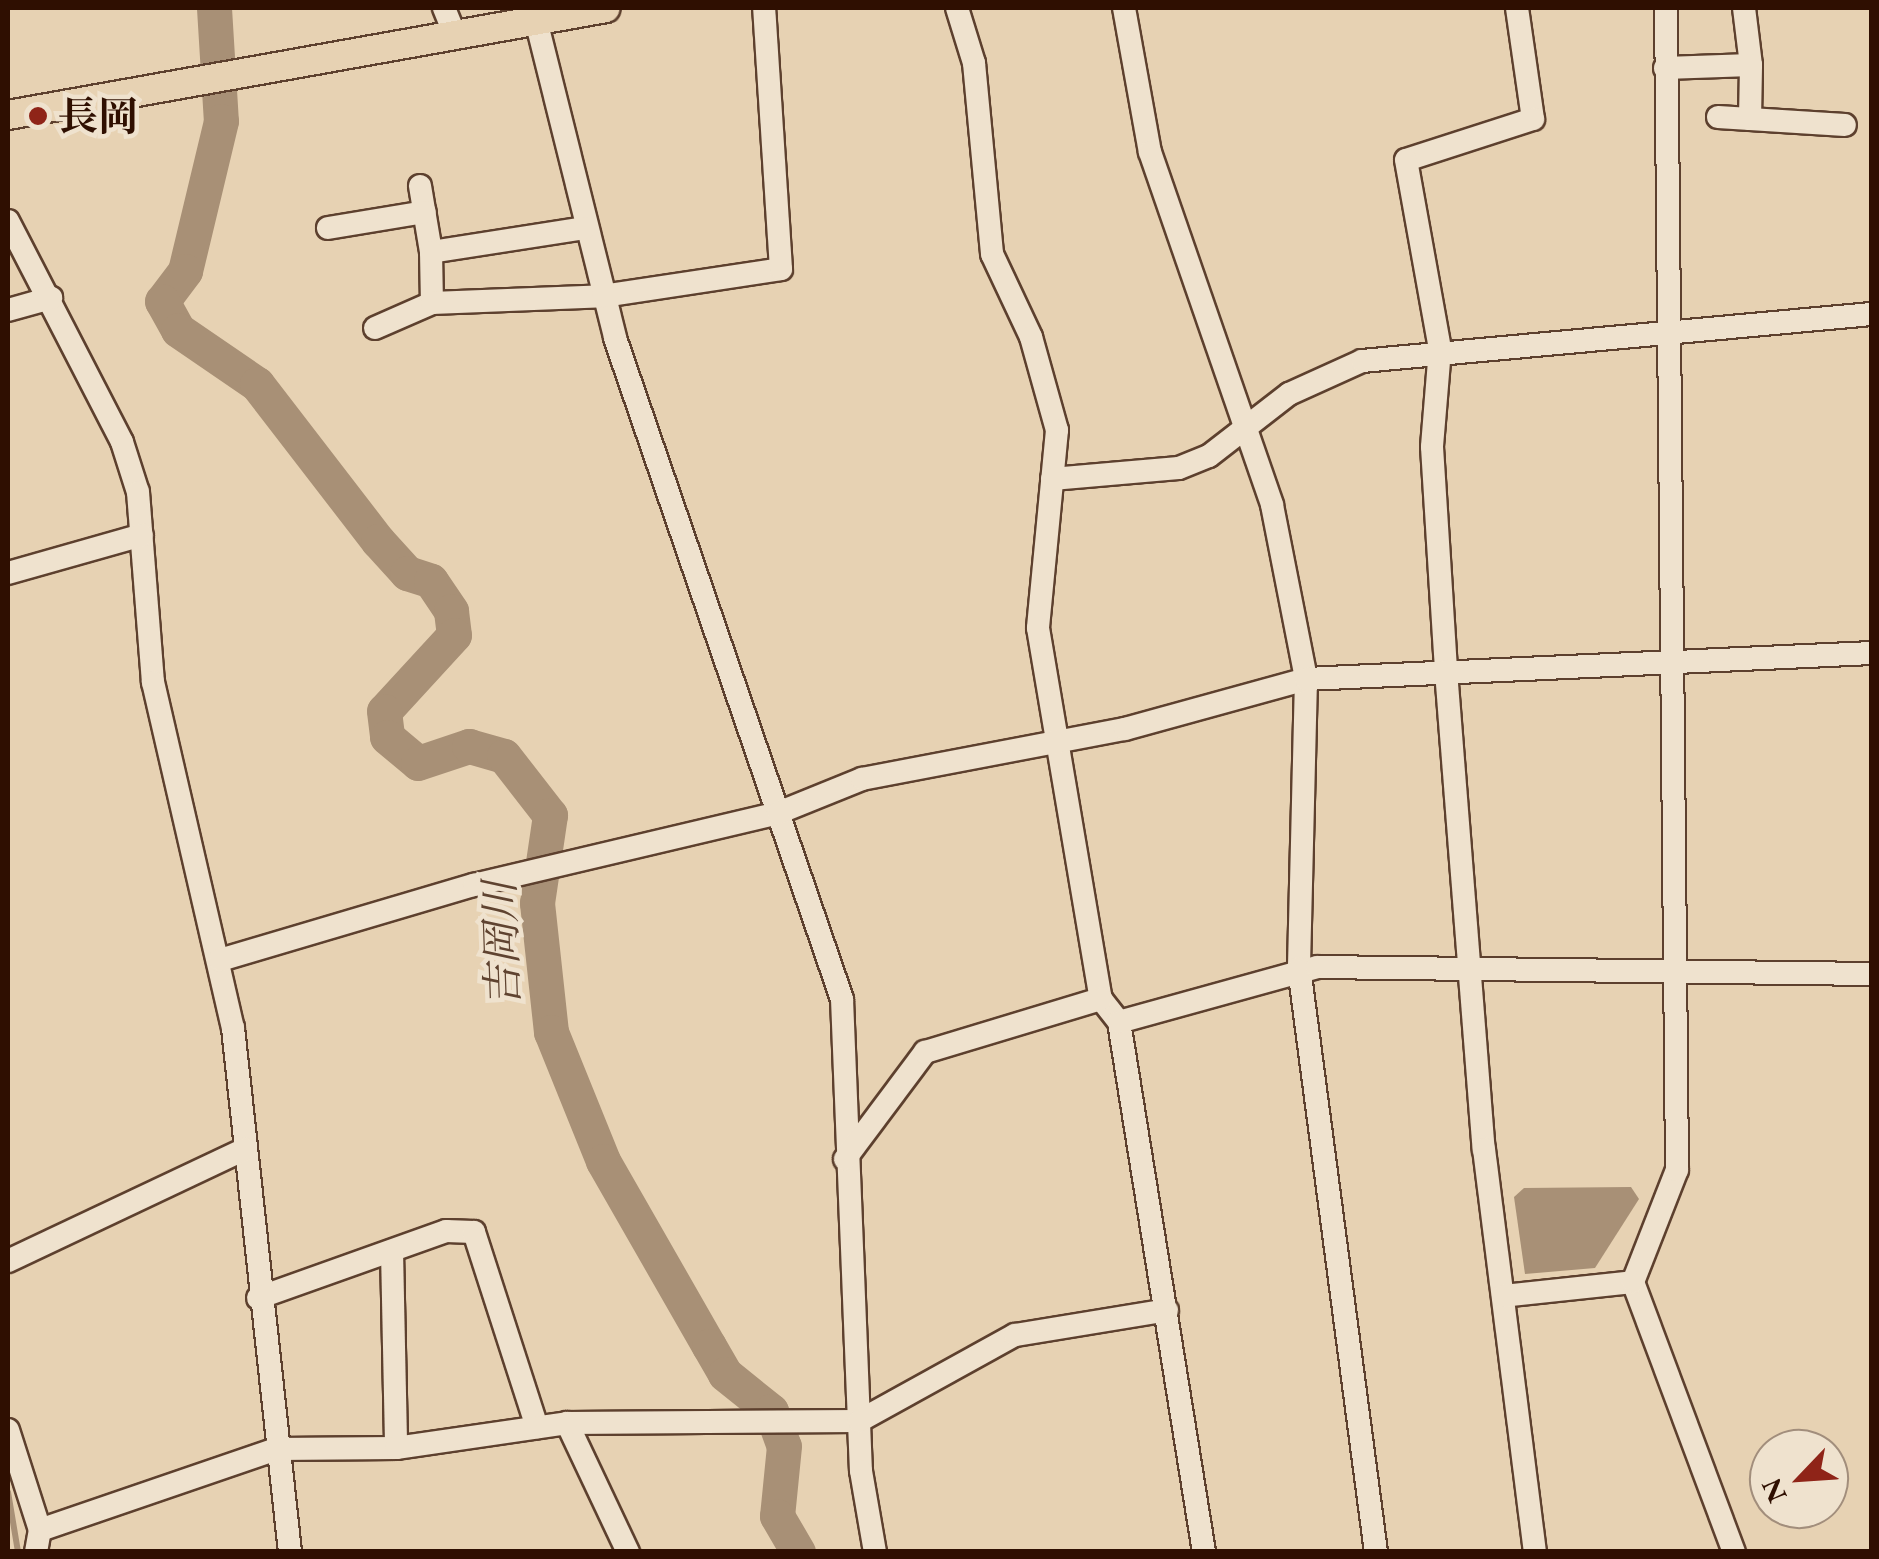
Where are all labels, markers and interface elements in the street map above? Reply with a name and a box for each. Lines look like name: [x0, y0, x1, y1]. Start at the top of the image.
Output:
place label: 長岡: [58, 92, 138, 140]
marker: 長岡: [27, 105, 49, 127]
water label: 吉岡川: [475, 880, 529, 1008]
north arrow: [1749, 1429, 1849, 1529]
text: N: [1753, 1473, 1795, 1509]

